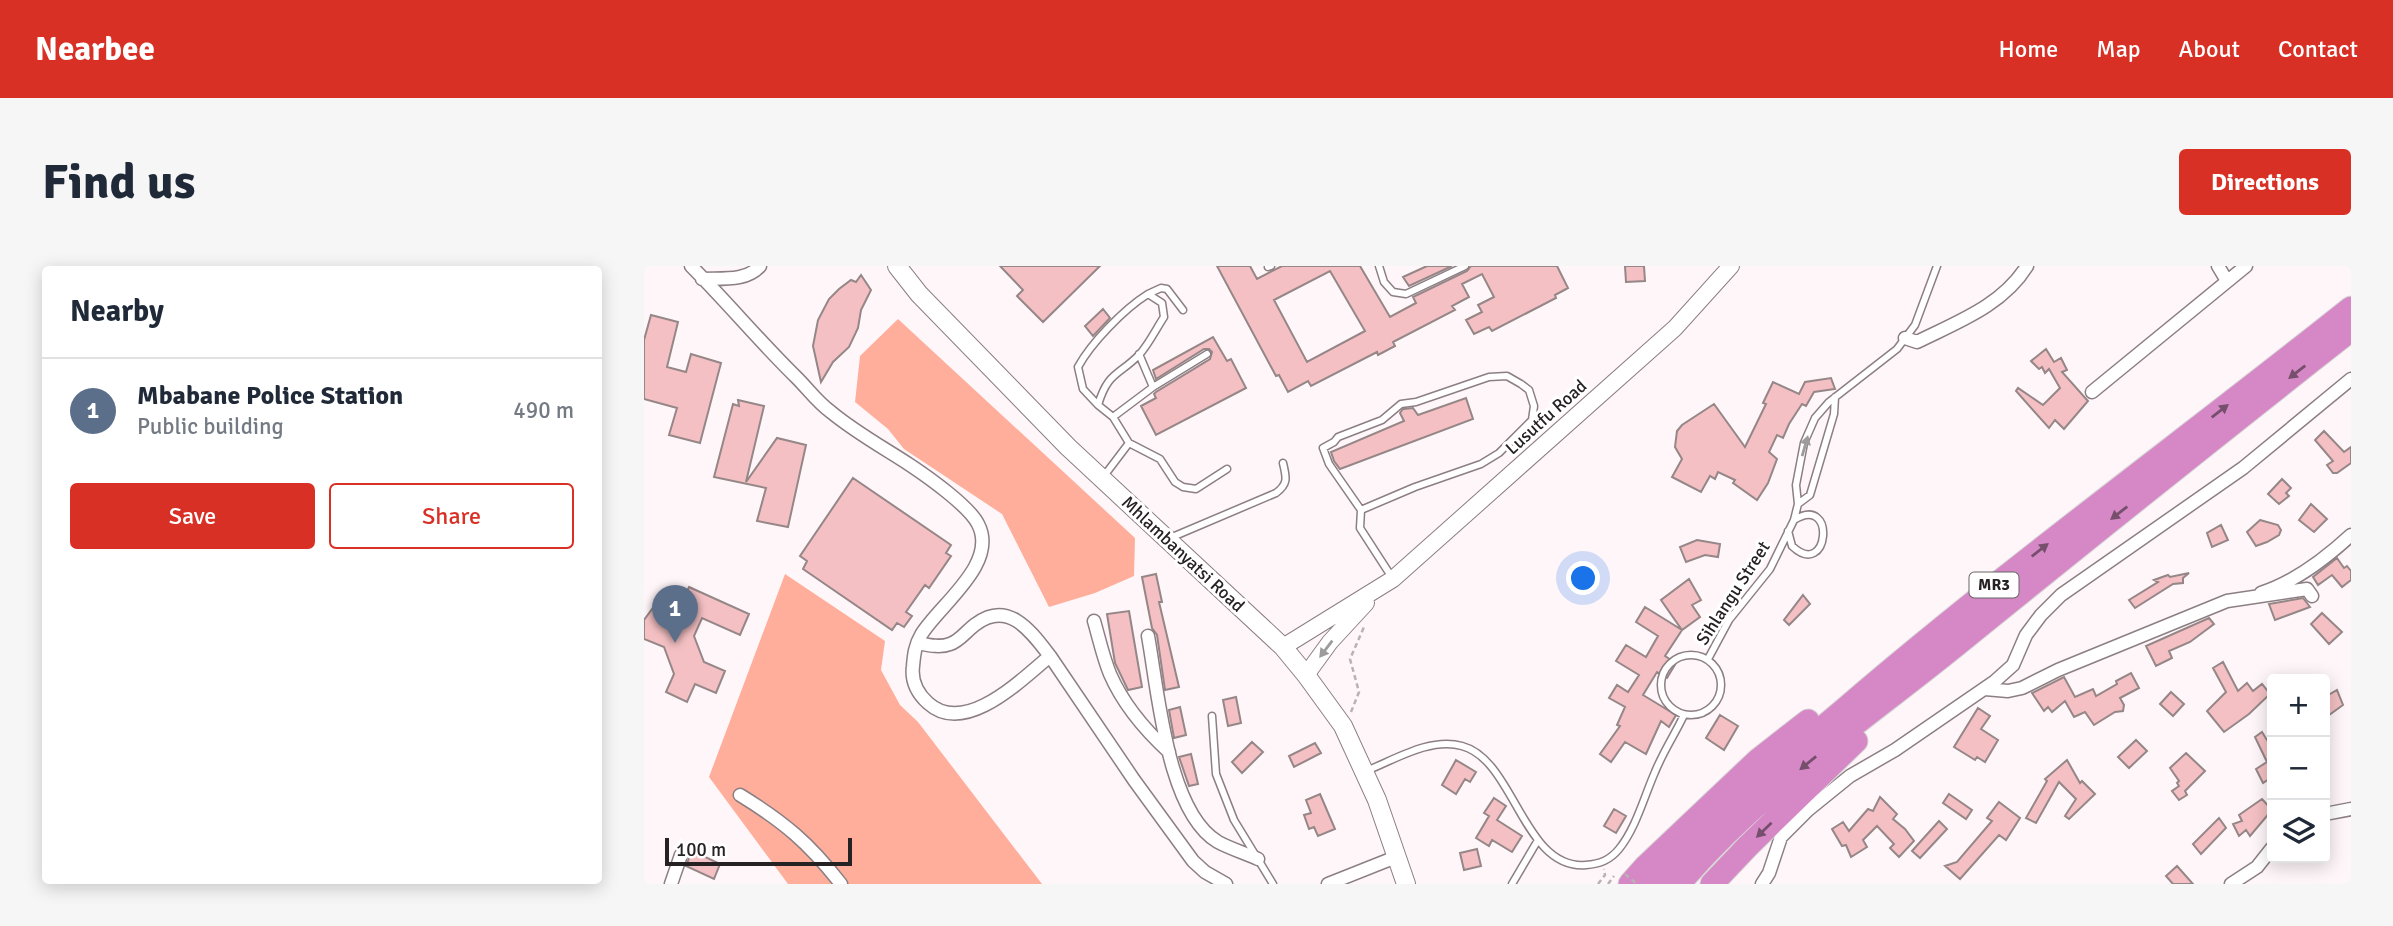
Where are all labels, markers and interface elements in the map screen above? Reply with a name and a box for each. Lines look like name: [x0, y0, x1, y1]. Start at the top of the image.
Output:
text: Nearbee: [35, 29, 155, 70]
text: Home: [1998, 34, 2058, 64]
text: Map: [2096, 34, 2141, 64]
text: About: [2179, 34, 2240, 64]
text: Contact: [2278, 34, 2358, 64]
button: Directions: [2179, 149, 2351, 215]
text: Find us: [42, 152, 195, 212]
text: Nearby: [70, 293, 164, 330]
one-way arrow: [2289, 364, 2307, 379]
street label: Lusutfu Road: [1501, 375, 1591, 459]
text: Mbabane Police Station: [137, 380, 403, 412]
text: 1: [87, 396, 99, 425]
text: 490 m: [513, 396, 574, 425]
one-way arrow: [2210, 403, 2228, 418]
text: Public building: [137, 412, 284, 441]
one-way arrow: [1800, 435, 1810, 456]
button: Save: [70, 483, 315, 549]
button: Share: [329, 483, 574, 549]
street label: Mhlambanyatsi Road: [1117, 491, 1249, 617]
one-way arrow: [2110, 506, 2128, 520]
street label: Sihlangu Street: [1691, 537, 1775, 649]
one-way arrow: [2030, 543, 2048, 558]
your location: [1566, 561, 1600, 595]
road number: MR3: [1970, 572, 2018, 598]
pin: 1: [652, 585, 698, 643]
one-way arrow: [1318, 639, 1333, 657]
map controls: [2267, 674, 2330, 863]
button: +: [2267, 674, 2330, 737]
button: −: [2267, 737, 2330, 800]
one-way arrow: [1799, 755, 1816, 770]
button: layers: [2267, 800, 2330, 863]
one-way arrow: [1756, 822, 1773, 838]
scale bar: [665, 835, 852, 867]
text: 100 m: [676, 838, 726, 862]

